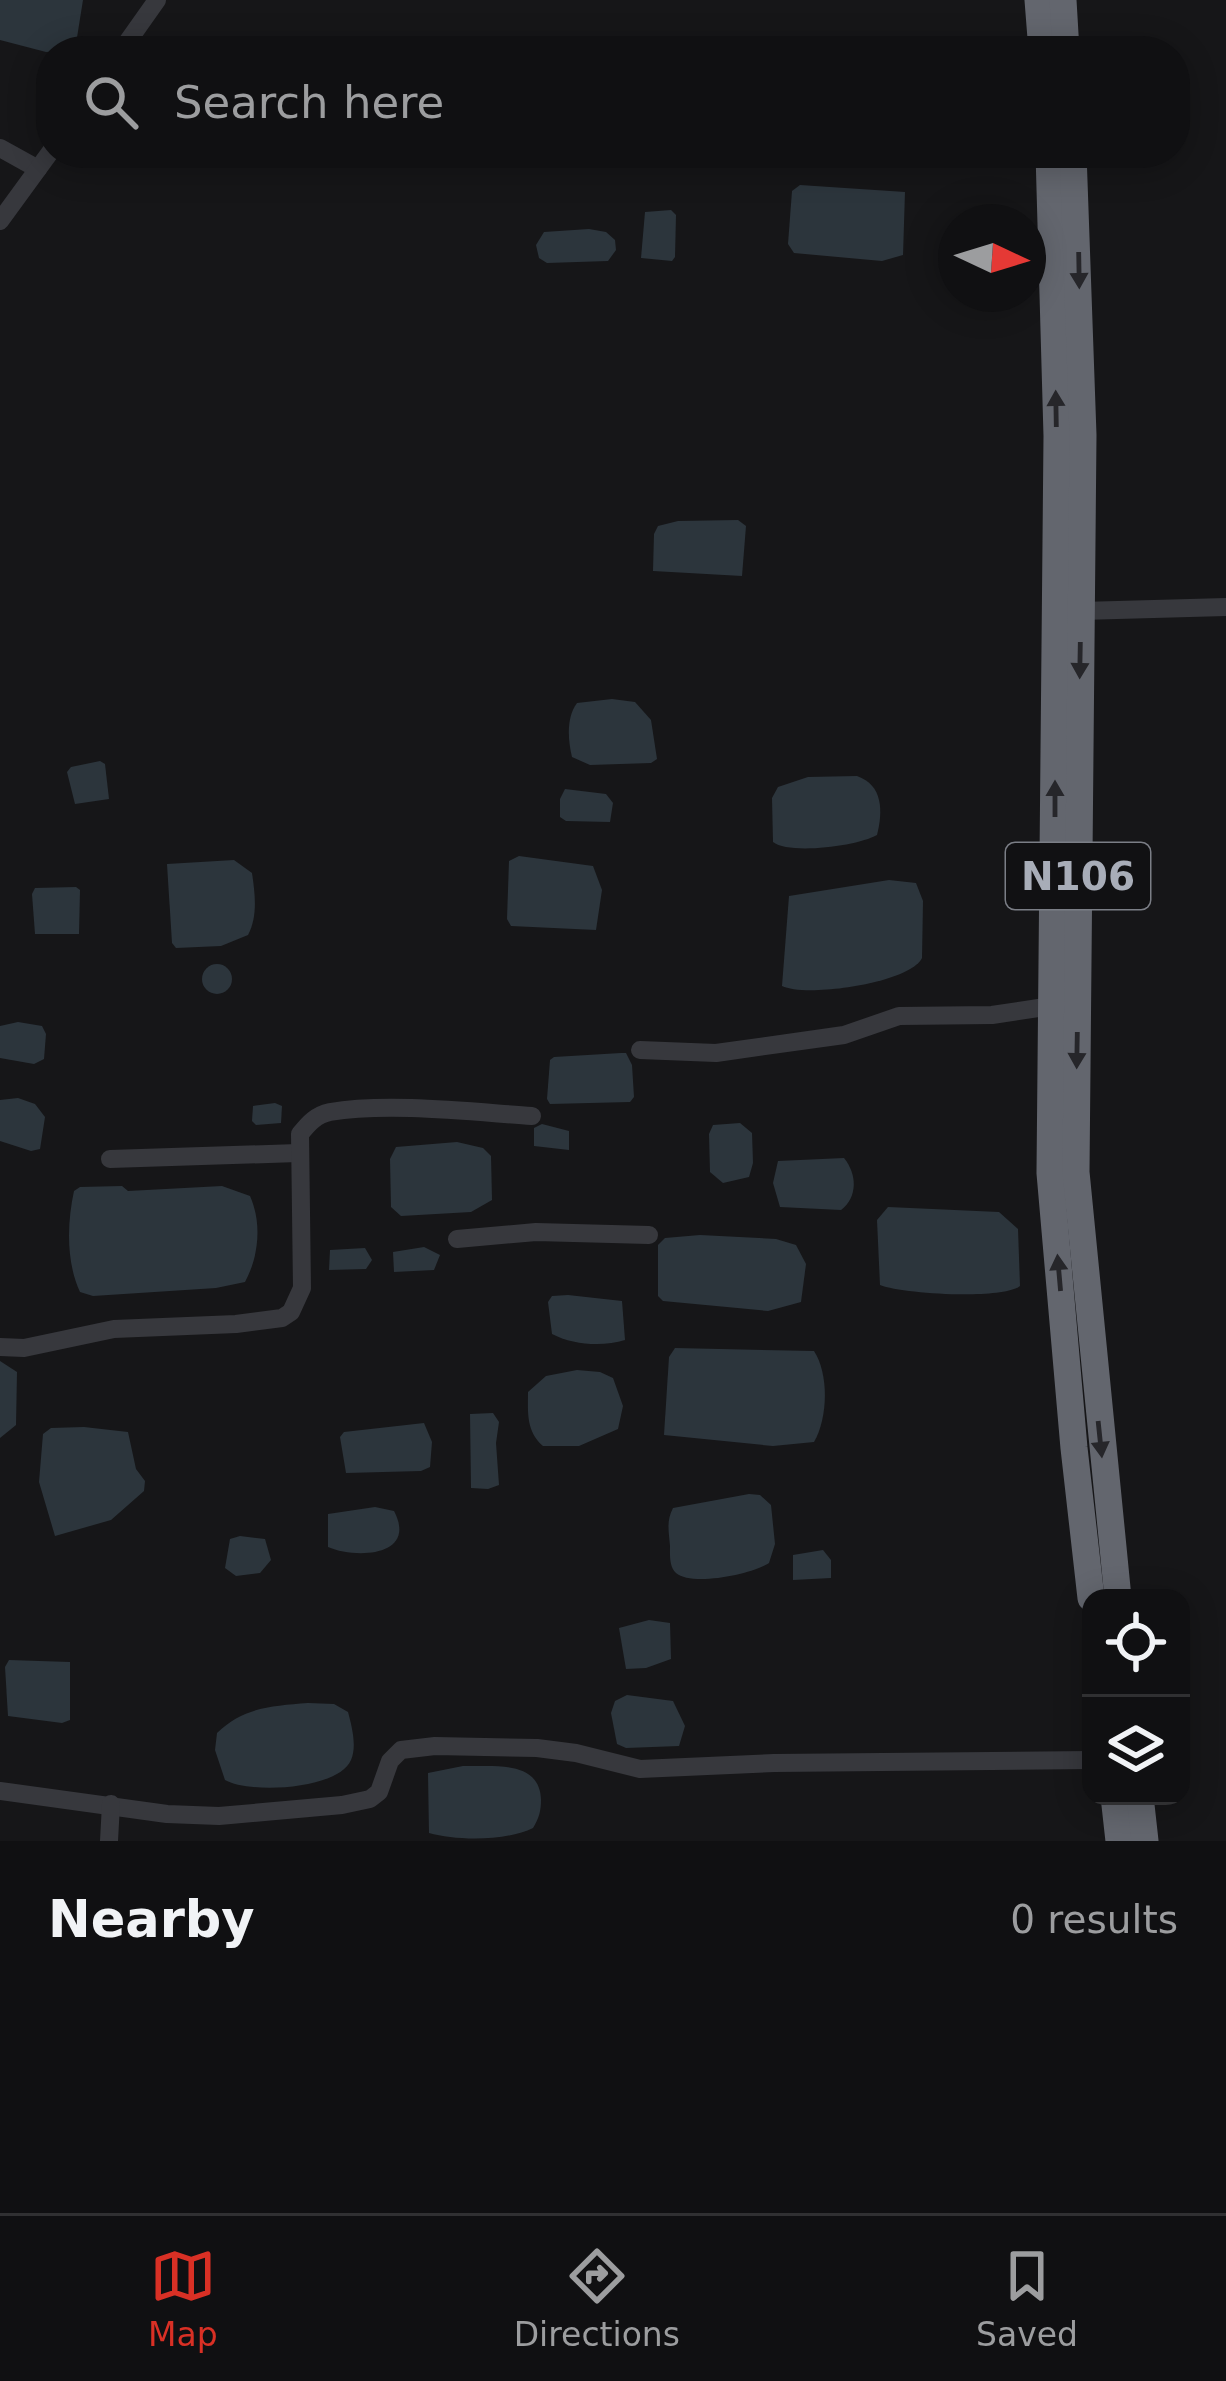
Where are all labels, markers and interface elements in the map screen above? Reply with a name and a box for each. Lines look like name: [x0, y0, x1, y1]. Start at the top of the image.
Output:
search box: [36, 36, 1190, 168]
icon: search: [78, 69, 144, 135]
text: Search here: [174, 76, 444, 129]
north arrow: [938, 204, 1046, 312]
one-way arrow: [1069, 252, 1088, 290]
one-way arrow: [1046, 389, 1066, 427]
one-way arrow: [1070, 642, 1090, 680]
one-way arrow: [1045, 779, 1064, 817]
road number: N106: [1006, 843, 1150, 909]
one-way arrow: [1068, 1032, 1087, 1070]
one-way arrow: [1049, 1254, 1068, 1291]
one-way arrow: [1091, 1421, 1110, 1458]
map controls: [1082, 1589, 1190, 1805]
button: locate: [1082, 1589, 1190, 1697]
button: layers: [1082, 1697, 1190, 1805]
text: Nearby: [48, 1890, 255, 1949]
text: 0 results: [1010, 1897, 1178, 1942]
tab: Map: [148, 2243, 218, 2354]
tab: Directions: [514, 2243, 680, 2354]
tab: Saved: [976, 2243, 1078, 2354]

